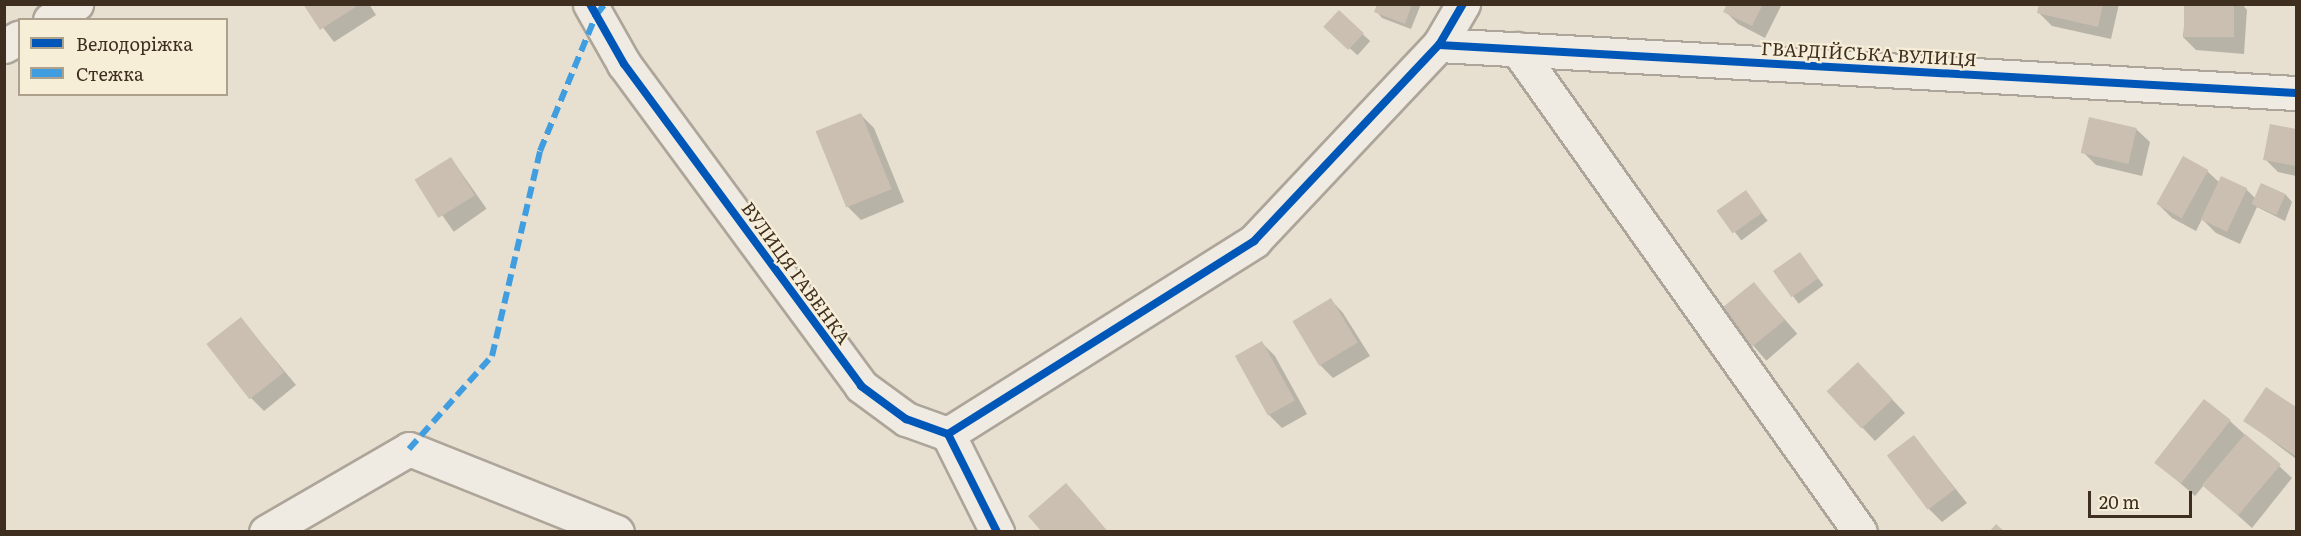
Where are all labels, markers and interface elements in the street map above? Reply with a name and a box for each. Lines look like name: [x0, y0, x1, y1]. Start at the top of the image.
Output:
legend: [18, 18, 228, 96]
text: Велодоріжка: [76, 30, 193, 57]
street label: ГВАРДІЙСЬКА ВУЛИЦЯ: [1761, 38, 1977, 70]
text: Стежка: [76, 60, 144, 87]
street label: ВУЛИЦЯ ГАВЕНКА: [737, 198, 855, 348]
scale bar: [2091, 479, 2194, 517]
text: 20 m: [2099, 488, 2140, 515]

